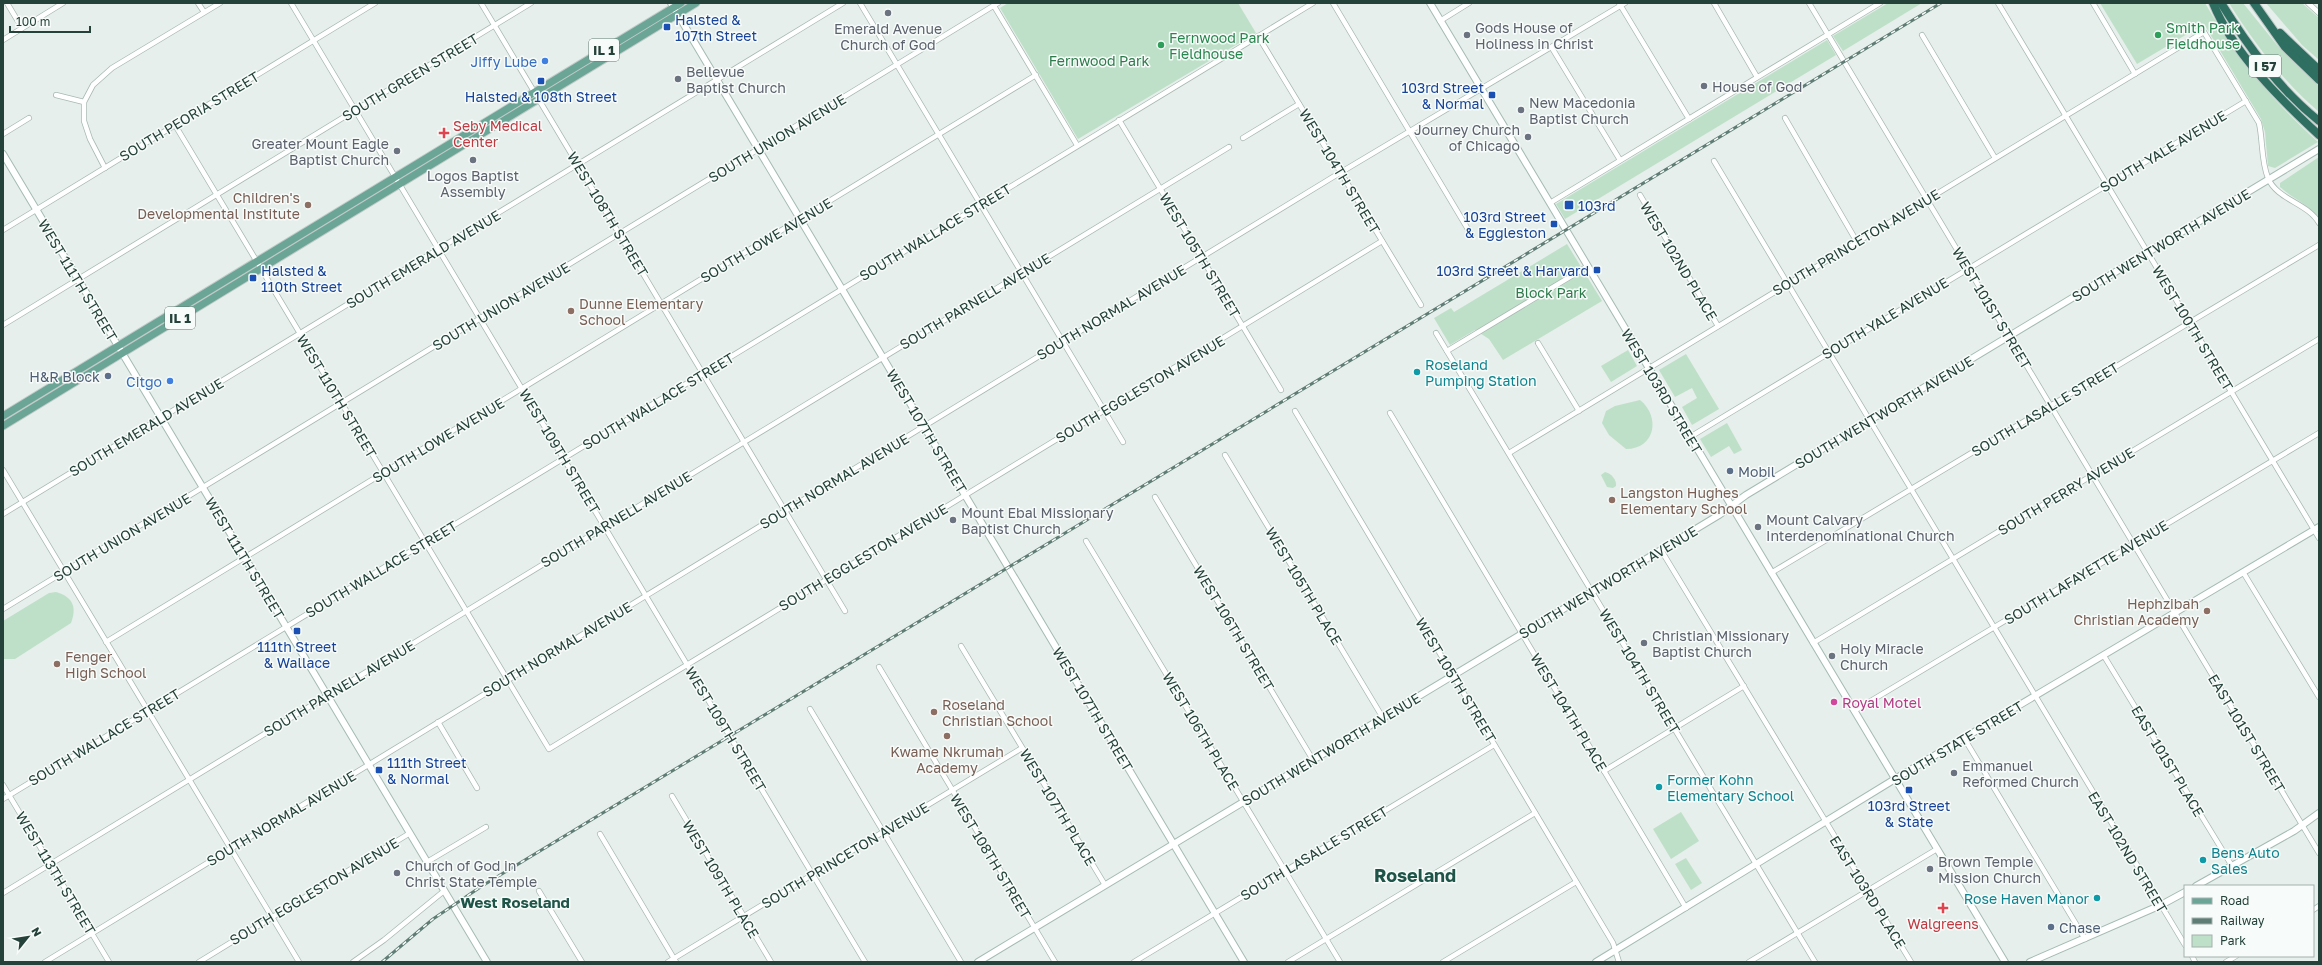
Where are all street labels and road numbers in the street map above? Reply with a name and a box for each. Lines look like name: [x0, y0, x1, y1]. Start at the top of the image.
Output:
street label: SOUTH GREEN STREET: [339, 29, 481, 124]
road number: IL 1: [589, 39, 619, 61]
road number: I 57: [2249, 55, 2281, 77]
street label: SOUTH PEORIA STREET: [116, 67, 262, 165]
street label: SOUTH UNION AVENUE: [705, 90, 849, 186]
street label: WEST 104TH STREET: [1296, 105, 1384, 237]
street label: SOUTH YALE AVENUE: [2097, 106, 2229, 196]
street label: WEST 108TH STREET: [564, 148, 652, 280]
street label: SOUTH WALLACE STREET: [856, 180, 1014, 284]
street label: SOUTH PRINCETON AVENUE: [1769, 185, 1943, 299]
street label: SOUTH WENTWORTH AVENUE: [2069, 185, 2253, 305]
street label: WEST 105TH STREET: [1156, 190, 1244, 321]
street label: SOUTH LOWE AVENUE: [697, 194, 835, 286]
street label: WEST 102ND PLACE: [1637, 199, 1721, 323]
street label: SOUTH EMERALD AVENUE: [343, 206, 503, 312]
street label: WEST 111TH STREET: [35, 216, 121, 344]
street label: WEST 101ST STREET: [1949, 244, 2035, 372]
street label: SOUTH PARNELL AVENUE: [896, 249, 1054, 353]
street label: SOUTH UNION AVENUE: [429, 258, 573, 354]
street label: SOUTH NORMAL AVENUE: [1033, 261, 1189, 363]
street label: WEST 100TH STREET: [2149, 262, 2237, 394]
street label: SOUTH YALE AVENUE: [1819, 273, 1951, 363]
road number: IL 1: [165, 307, 195, 329]
street label: WEST 103RD STREET: [1618, 326, 1706, 457]
street label: WEST 110TH STREET: [293, 331, 381, 461]
street label: SOUTH EGGLESTON AVENUE: [1052, 332, 1228, 446]
street label: SOUTH WALLACE STREET: [579, 349, 737, 453]
street label: SOUTH WENTWORTH AVENUE: [1792, 352, 1976, 472]
street label: SOUTH LASALLE STREET: [1968, 358, 2122, 460]
street label: WEST 107TH STREET: [883, 366, 971, 496]
street label: SOUTH EMERALD AVENUE: [66, 374, 226, 480]
street label: WEST 109TH STREET: [516, 385, 604, 517]
street label: SOUTH LOWE AVENUE: [369, 394, 507, 486]
street label: SOUTH NORMAL AVENUE: [756, 430, 912, 532]
street label: SOUTH PERRY AVENUE: [1995, 443, 2137, 539]
street label: SOUTH PARNELL AVENUE: [537, 467, 695, 571]
street label: SOUTH UNION AVENUE: [50, 489, 194, 585]
street label: WEST 111TH STREET: [202, 494, 288, 622]
street label: SOUTH EGGLESTON AVENUE: [775, 500, 951, 614]
street label: SOUTH LAFAYETTE AVENUE: [2001, 516, 2171, 628]
street label: SOUTH WALLACE STREET: [302, 517, 460, 621]
street label: SOUTH WENTWORTH AVENUE: [1516, 522, 1700, 642]
street label: WEST 105TH PLACE: [1262, 524, 1346, 648]
street label: WEST 106TH STREET: [1190, 562, 1278, 694]
street label: SOUTH NORMAL AVENUE: [479, 598, 635, 700]
street label: WEST 104TH STREET: [1596, 605, 1684, 737]
street label: WEST 105TH STREET: [1412, 615, 1500, 746]
street label: SOUTH PARNELL AVENUE: [260, 636, 418, 740]
street label: WEST 107TH STREET: [1049, 644, 1137, 774]
street label: WEST 104TH PLACE: [1527, 650, 1611, 774]
street label: WEST 109TH STREET: [682, 663, 770, 795]
street label: WEST 106TH PLACE: [1159, 669, 1243, 793]
street label: EAST 101ST STREET: [2205, 671, 2289, 795]
street label: SOUTH WALLACE STREET: [25, 685, 183, 789]
street label: SOUTH WENTWORTH AVENUE: [1239, 689, 1423, 809]
street label: SOUTH STATE STREET: [1888, 697, 2026, 789]
street label: EAST 101ST PLACE: [2128, 702, 2208, 820]
street label: WEST 107TH PLACE: [1016, 745, 1100, 869]
street label: SOUTH NORMAL AVENUE: [203, 767, 359, 869]
street label: EAST 102ND STREET: [2085, 788, 2171, 916]
street label: WEST 108TH STREET: [947, 790, 1035, 922]
street label: SOUTH PRINCETON AVENUE: [758, 798, 932, 912]
street label: SOUTH LASALLE STREET: [1237, 802, 1391, 904]
street label: WEST 113TH STREET: [13, 808, 100, 938]
street label: WEST 109TH PLACE: [679, 817, 763, 941]
street label: EAST 103RD PLACE: [1826, 832, 1910, 952]
street label: SOUTH EGGLESTON AVENUE: [226, 834, 402, 948]

